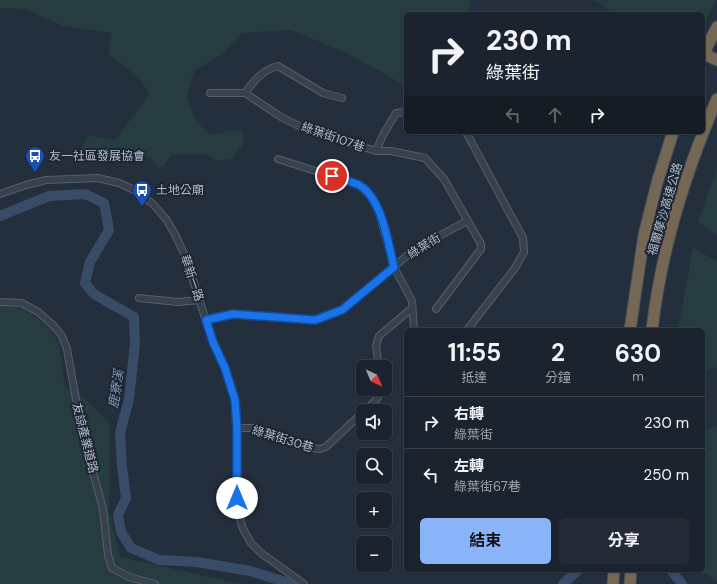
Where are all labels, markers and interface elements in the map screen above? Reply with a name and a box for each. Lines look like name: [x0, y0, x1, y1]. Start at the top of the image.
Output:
text: 230 m: [486, 22, 572, 59]
icon: right: [420, 28, 472, 80]
text: 綠葉街: [486, 61, 540, 85]
icon: left: [502, 104, 524, 126]
icon: ahead: [544, 104, 566, 126]
icon: right: [586, 104, 608, 126]
street label: 綠葉街107巷: [299, 119, 367, 155]
bus stop icon: 友一社區發展協會: [24, 145, 46, 173]
place label: 友一社區發展協會: [49, 148, 145, 164]
pin: [315, 159, 349, 193]
street label: 福爾摩沙高速公路: [644, 161, 686, 257]
icon: arrive: [321, 165, 343, 187]
bus stop icon: 土地公廟: [131, 179, 153, 207]
place label: 土地公廟: [156, 182, 204, 198]
street label: 綠葉街: [404, 230, 444, 262]
street label: 華新一路: [177, 253, 207, 303]
text: 11:55: [448, 337, 501, 368]
text: 2: [551, 337, 565, 368]
text: 630: [615, 338, 661, 369]
north arrow: [356, 360, 392, 396]
map controls: [356, 360, 392, 572]
water label: 鹿寮溪: [105, 366, 128, 410]
text: m: [632, 368, 644, 385]
text: 抵達: [461, 369, 487, 386]
text: 分鐘: [545, 369, 571, 386]
street label: 友諒產業道路: [69, 401, 101, 475]
button: sound: [356, 404, 392, 440]
text: 右轉: [454, 404, 484, 424]
icon: right: [420, 412, 442, 434]
text: 230 m: [644, 413, 689, 433]
street label: 綠葉街30巷: [250, 422, 316, 456]
text: 綠葉街: [454, 426, 493, 443]
button: search: [356, 448, 392, 484]
text: 左轉: [454, 456, 484, 476]
icon: left: [420, 464, 442, 486]
text: 250 m: [644, 465, 689, 485]
position arrow: [216, 477, 258, 519]
text: 綠葉街67巷: [454, 478, 521, 495]
button: +: [356, 492, 392, 528]
button: 結束: [420, 518, 551, 564]
button: 分享: [559, 518, 689, 564]
button: −: [356, 536, 392, 572]

